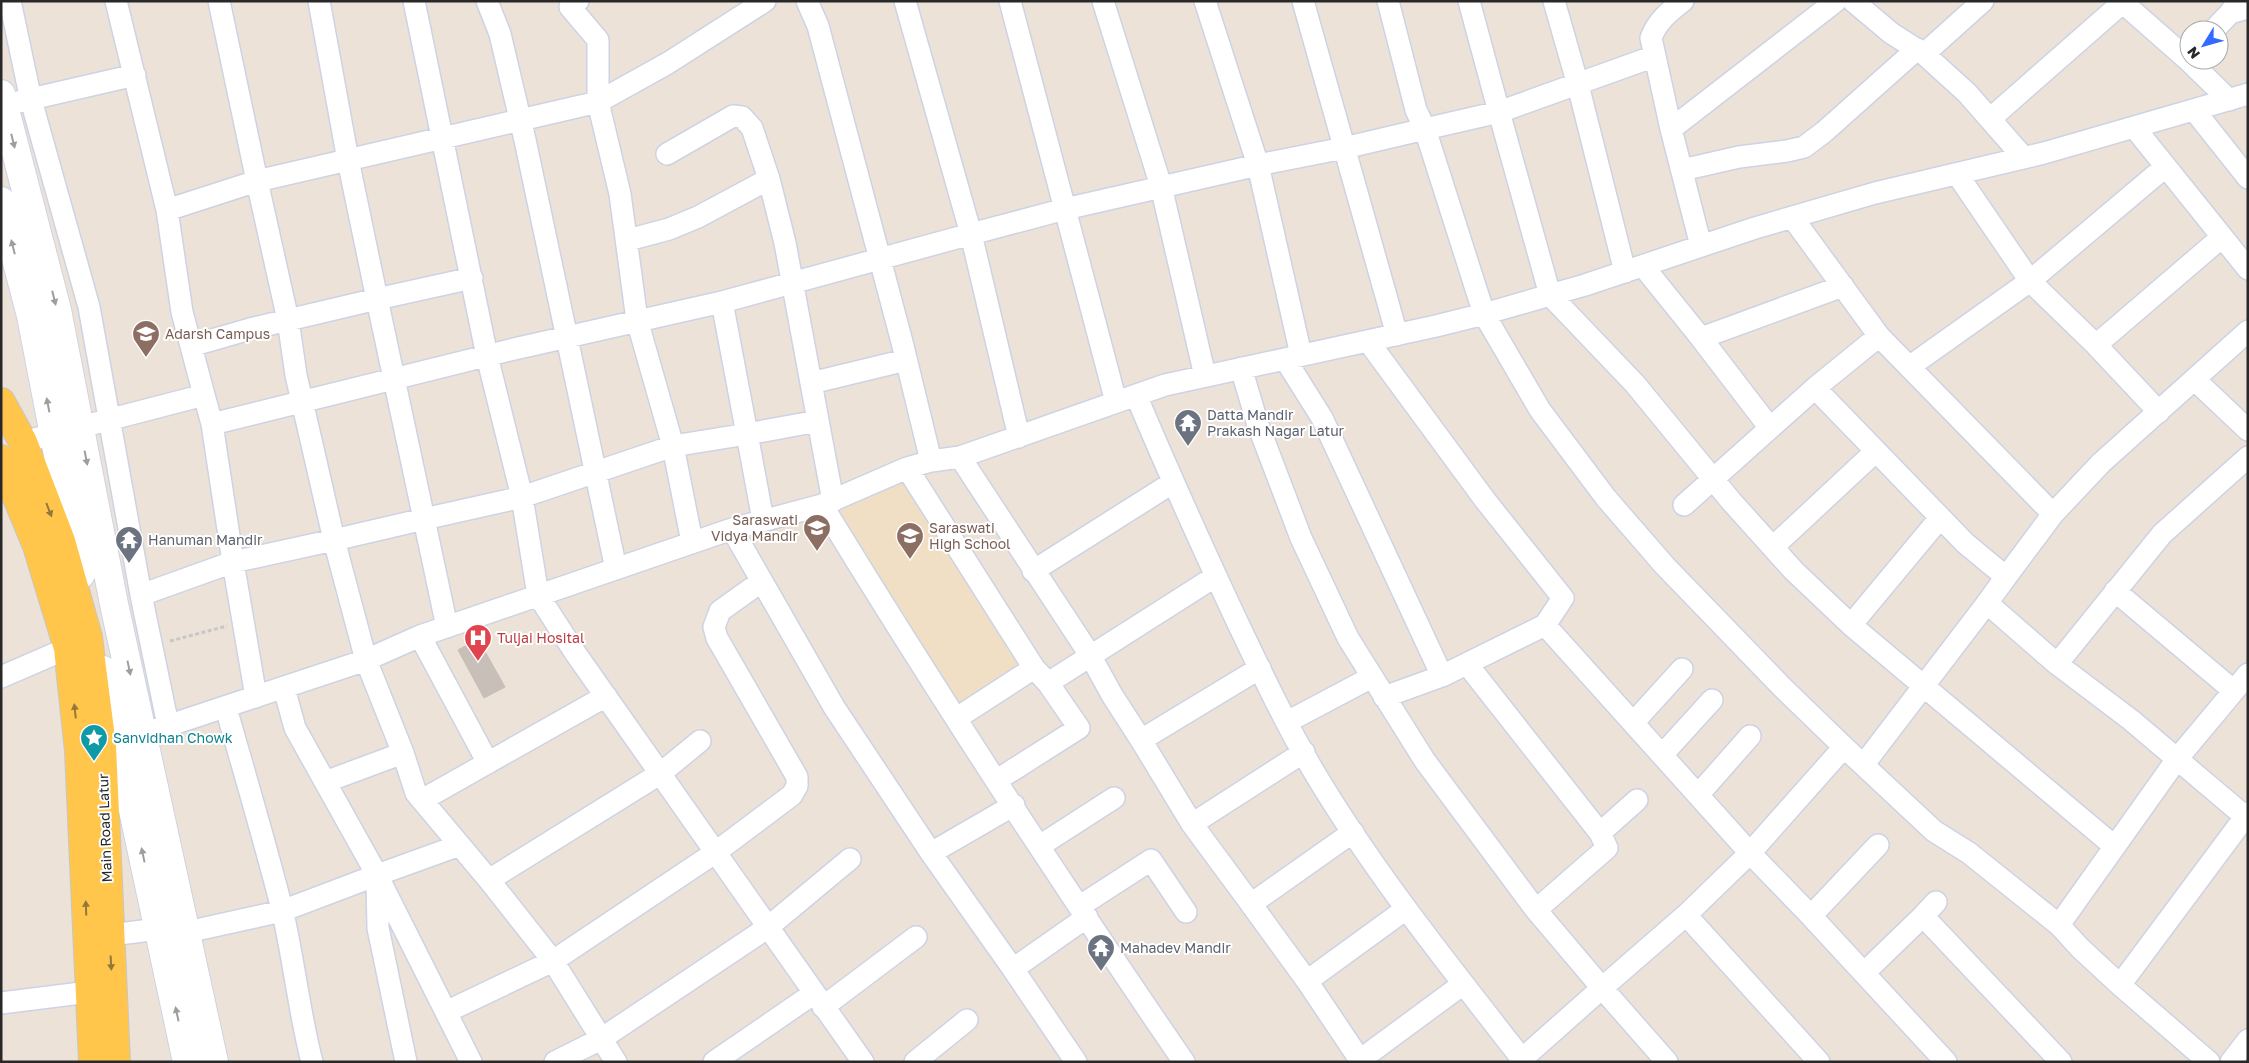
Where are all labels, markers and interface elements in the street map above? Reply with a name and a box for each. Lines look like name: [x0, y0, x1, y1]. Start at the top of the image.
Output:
north arrow: [2179, 20, 2229, 70]
text: N: [2183, 44, 2203, 62]
one-way arrow: [10, 133, 18, 148]
one-way arrow: [9, 239, 17, 254]
one-way arrow: [50, 291, 58, 306]
school or university icon: Adarsh Campus: [131, 319, 161, 358]
place label: Adarsh Campus: [165, 325, 270, 342]
one-way arrow: [44, 397, 52, 413]
place label: Datta Mandir Prakash Nagar Latur: [1207, 406, 1345, 439]
temple icon: Datta Mandir Prakash Nagar Latur: [1173, 408, 1203, 447]
one-way arrow: [82, 450, 90, 466]
one-way arrow: [45, 503, 53, 518]
place label: Saraswati Vidya Mandir: [711, 511, 799, 544]
school or university icon: Saraswati Vidya Mandir: [802, 513, 832, 552]
place label: Saraswati High School: [929, 519, 1011, 552]
school or university icon: Saraswati High School: [895, 521, 925, 560]
temple icon: Hanuman Mandir: [114, 525, 144, 564]
place label: Hanuman Mandir: [148, 531, 263, 548]
hospital icon: Tuljai Hosital: [463, 623, 493, 662]
place label: Tuljai Hosital: [497, 629, 585, 646]
one-way arrow: [125, 661, 133, 676]
one-way arrow: [71, 703, 79, 719]
place icon: Sanvidhan Chowk: [79, 723, 109, 762]
place label: Sanvidhan Chowk: [113, 729, 233, 746]
street label: Main Road Latur: [94, 773, 115, 883]
one-way arrow: [139, 848, 147, 863]
one-way arrow: [81, 900, 89, 916]
temple icon: Mahadev Mandir: [1086, 933, 1116, 972]
place label: Mahadev Mandir: [1120, 939, 1231, 956]
one-way arrow: [108, 955, 116, 971]
one-way arrow: [173, 1007, 181, 1022]

